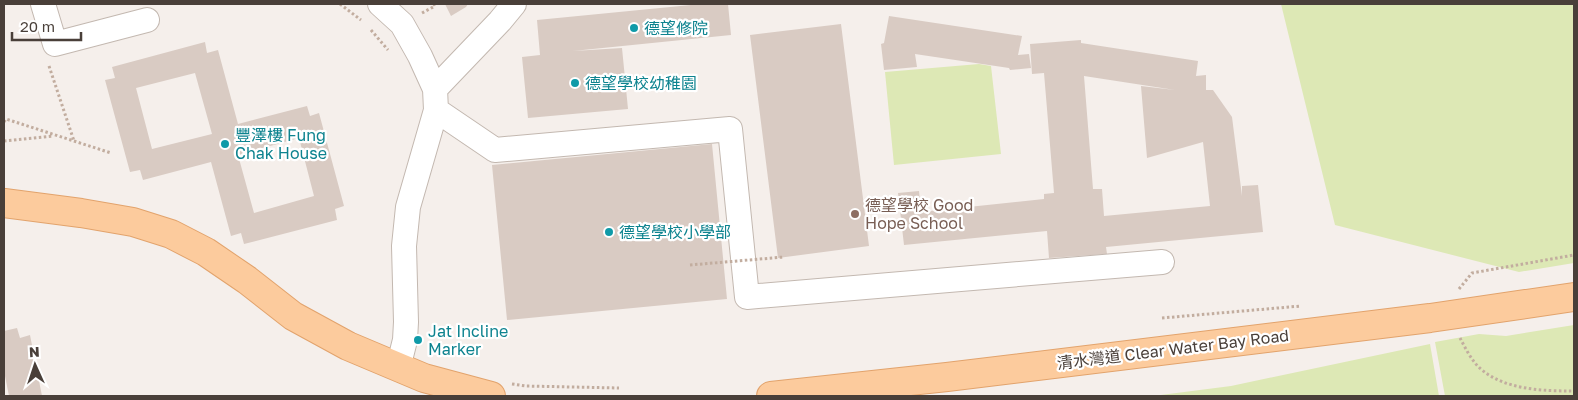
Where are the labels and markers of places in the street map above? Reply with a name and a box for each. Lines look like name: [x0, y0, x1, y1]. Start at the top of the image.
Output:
place label: 德望修院: [644, 18, 708, 38]
marker: 德望修院: [628, 22, 640, 34]
place label: 德望學校幼稚園: [585, 73, 697, 93]
marker: 德望學校幼稚園: [569, 77, 581, 89]
place label: 豐澤樓 Fung Chak House: [235, 125, 327, 163]
marker: 豐澤樓 Fung Chak House: [219, 138, 231, 150]
place label: 德望學校 Good Hope School: [865, 195, 973, 233]
marker: 德望學校 Good Hope School: [849, 208, 861, 220]
place label: 德望學校小學部: [619, 222, 731, 242]
marker: 德望學校小學部: [603, 226, 615, 238]
place label: Jat Incline Marker: [428, 321, 508, 359]
marker: Jat Incline Marker: [412, 334, 424, 346]

